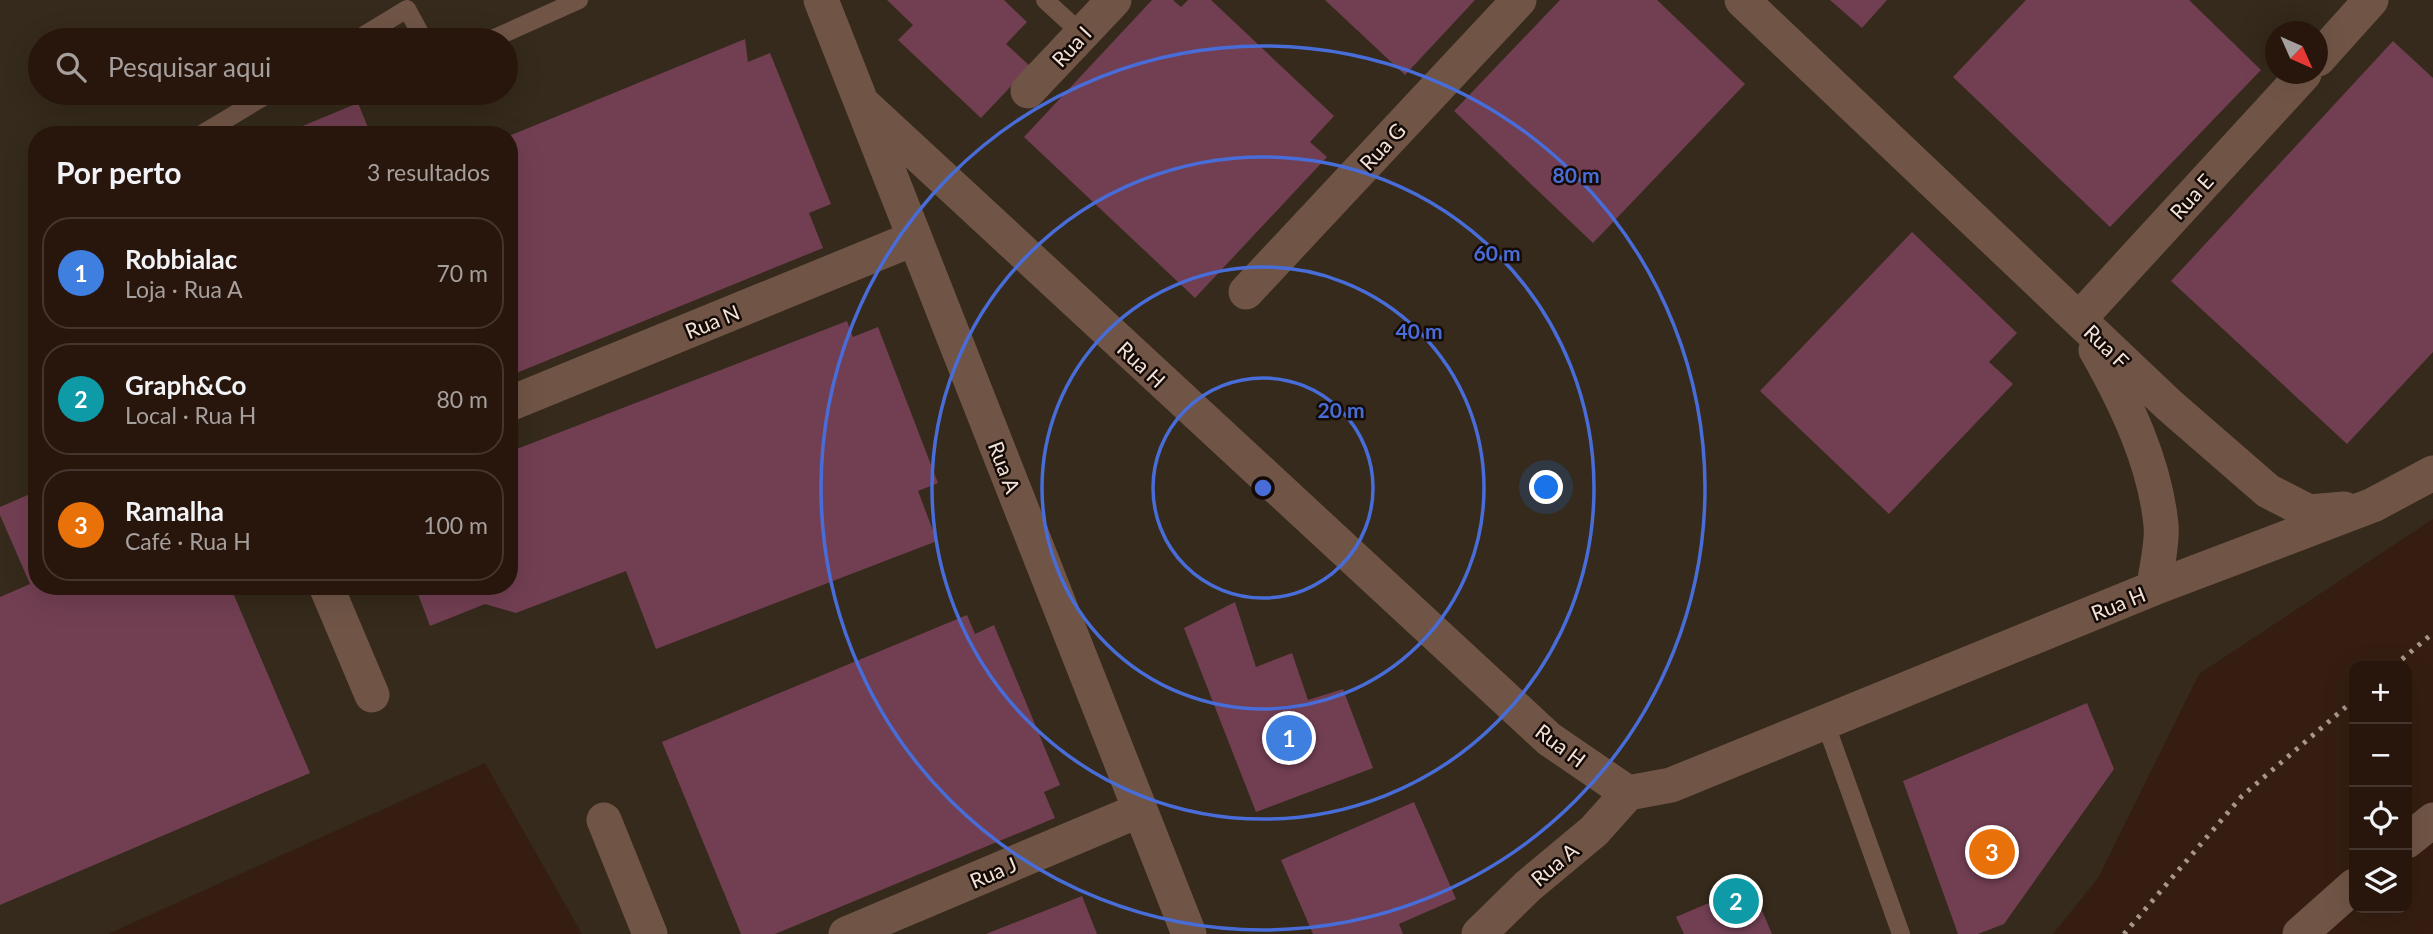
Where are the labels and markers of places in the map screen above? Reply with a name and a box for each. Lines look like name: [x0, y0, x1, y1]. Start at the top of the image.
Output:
centre of rings: [1251, 476, 1275, 500]
pin: 1: [1266, 712, 1312, 764]
pin: 3: [1969, 826, 2015, 878]
pin: 2: [1713, 875, 1759, 927]

